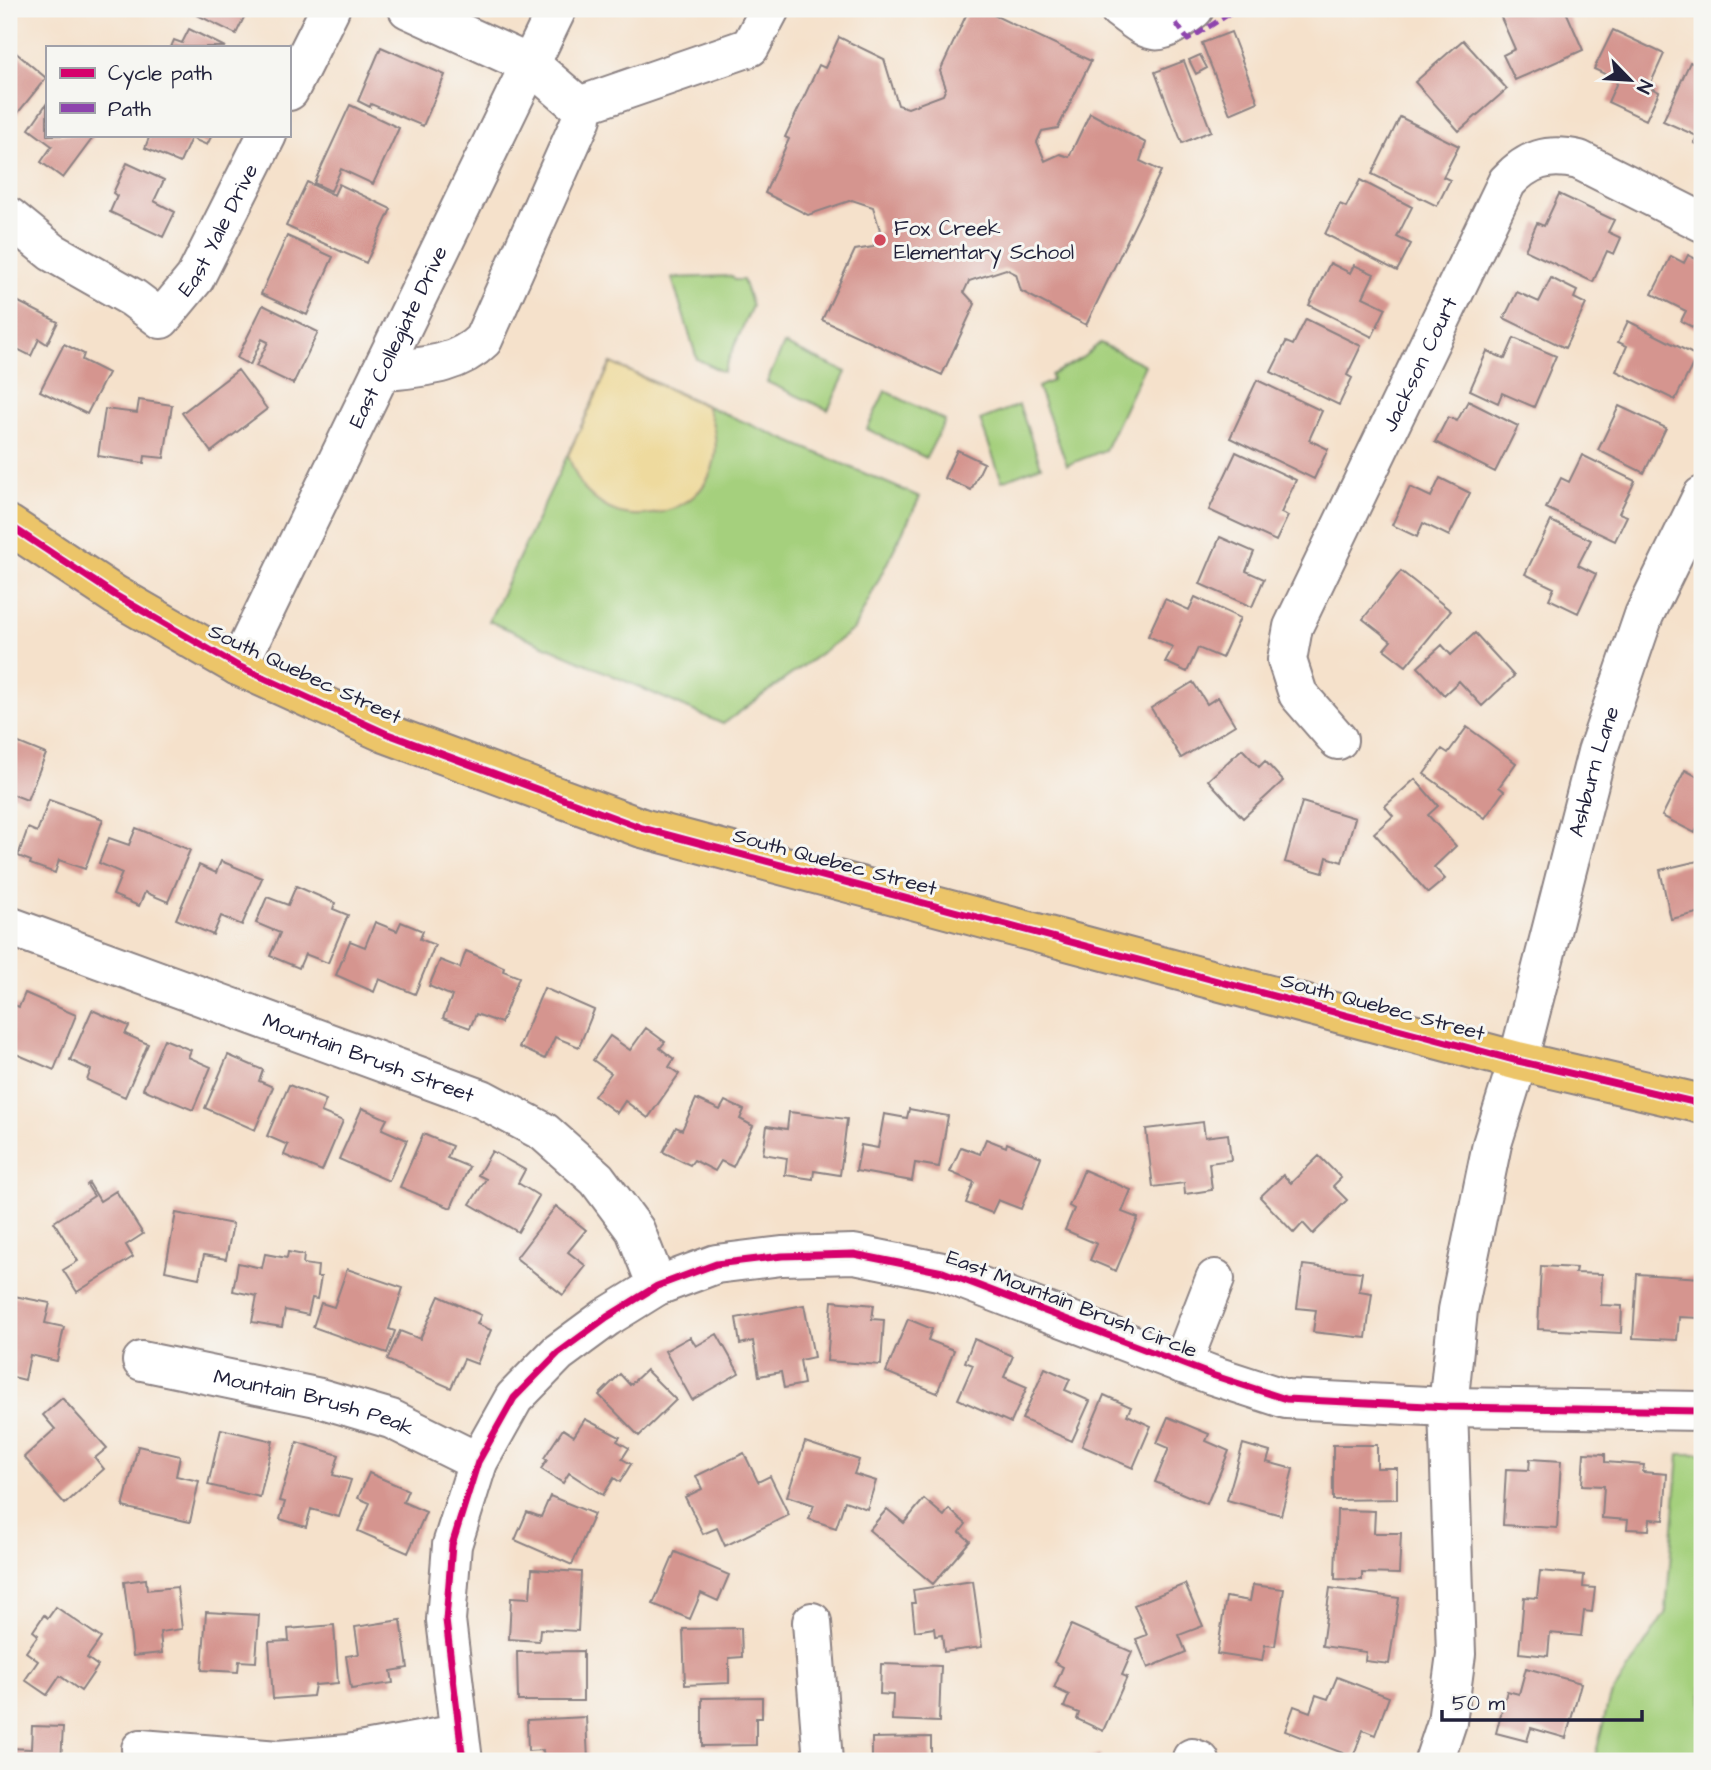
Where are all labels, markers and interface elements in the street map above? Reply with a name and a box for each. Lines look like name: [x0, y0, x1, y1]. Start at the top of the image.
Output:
legend: [46, 46, 290, 136]
north arrow: [1596, 46, 1666, 116]
text: Cycle path: [108, 59, 213, 90]
text: N: [1629, 75, 1659, 98]
text: Path: [108, 95, 152, 124]
street label: East Yale Drive: [171, 159, 265, 303]
place label: Fox Creek Elementary School: [894, 214, 1074, 269]
marker: Fox Creek Elementary School: [872, 232, 888, 248]
street label: East Collegiate Drive: [341, 241, 454, 433]
street label: Jackson Court: [1375, 291, 1465, 436]
street label: South Quebec Street: [204, 617, 407, 732]
street label: Ashburn Lane: [1561, 702, 1626, 840]
street label: South Quebec Street: [730, 821, 941, 903]
street label: South Quebec Street: [1278, 966, 1489, 1048]
street label: Mountain Brush Street: [259, 1006, 479, 1110]
street label: East Mountain Brush Circle: [943, 1243, 1201, 1365]
street label: Mountain Brush Peak: [211, 1362, 419, 1443]
scale bar: [1442, 1679, 1641, 1723]
text: 50 m: [1452, 1689, 1506, 1718]

